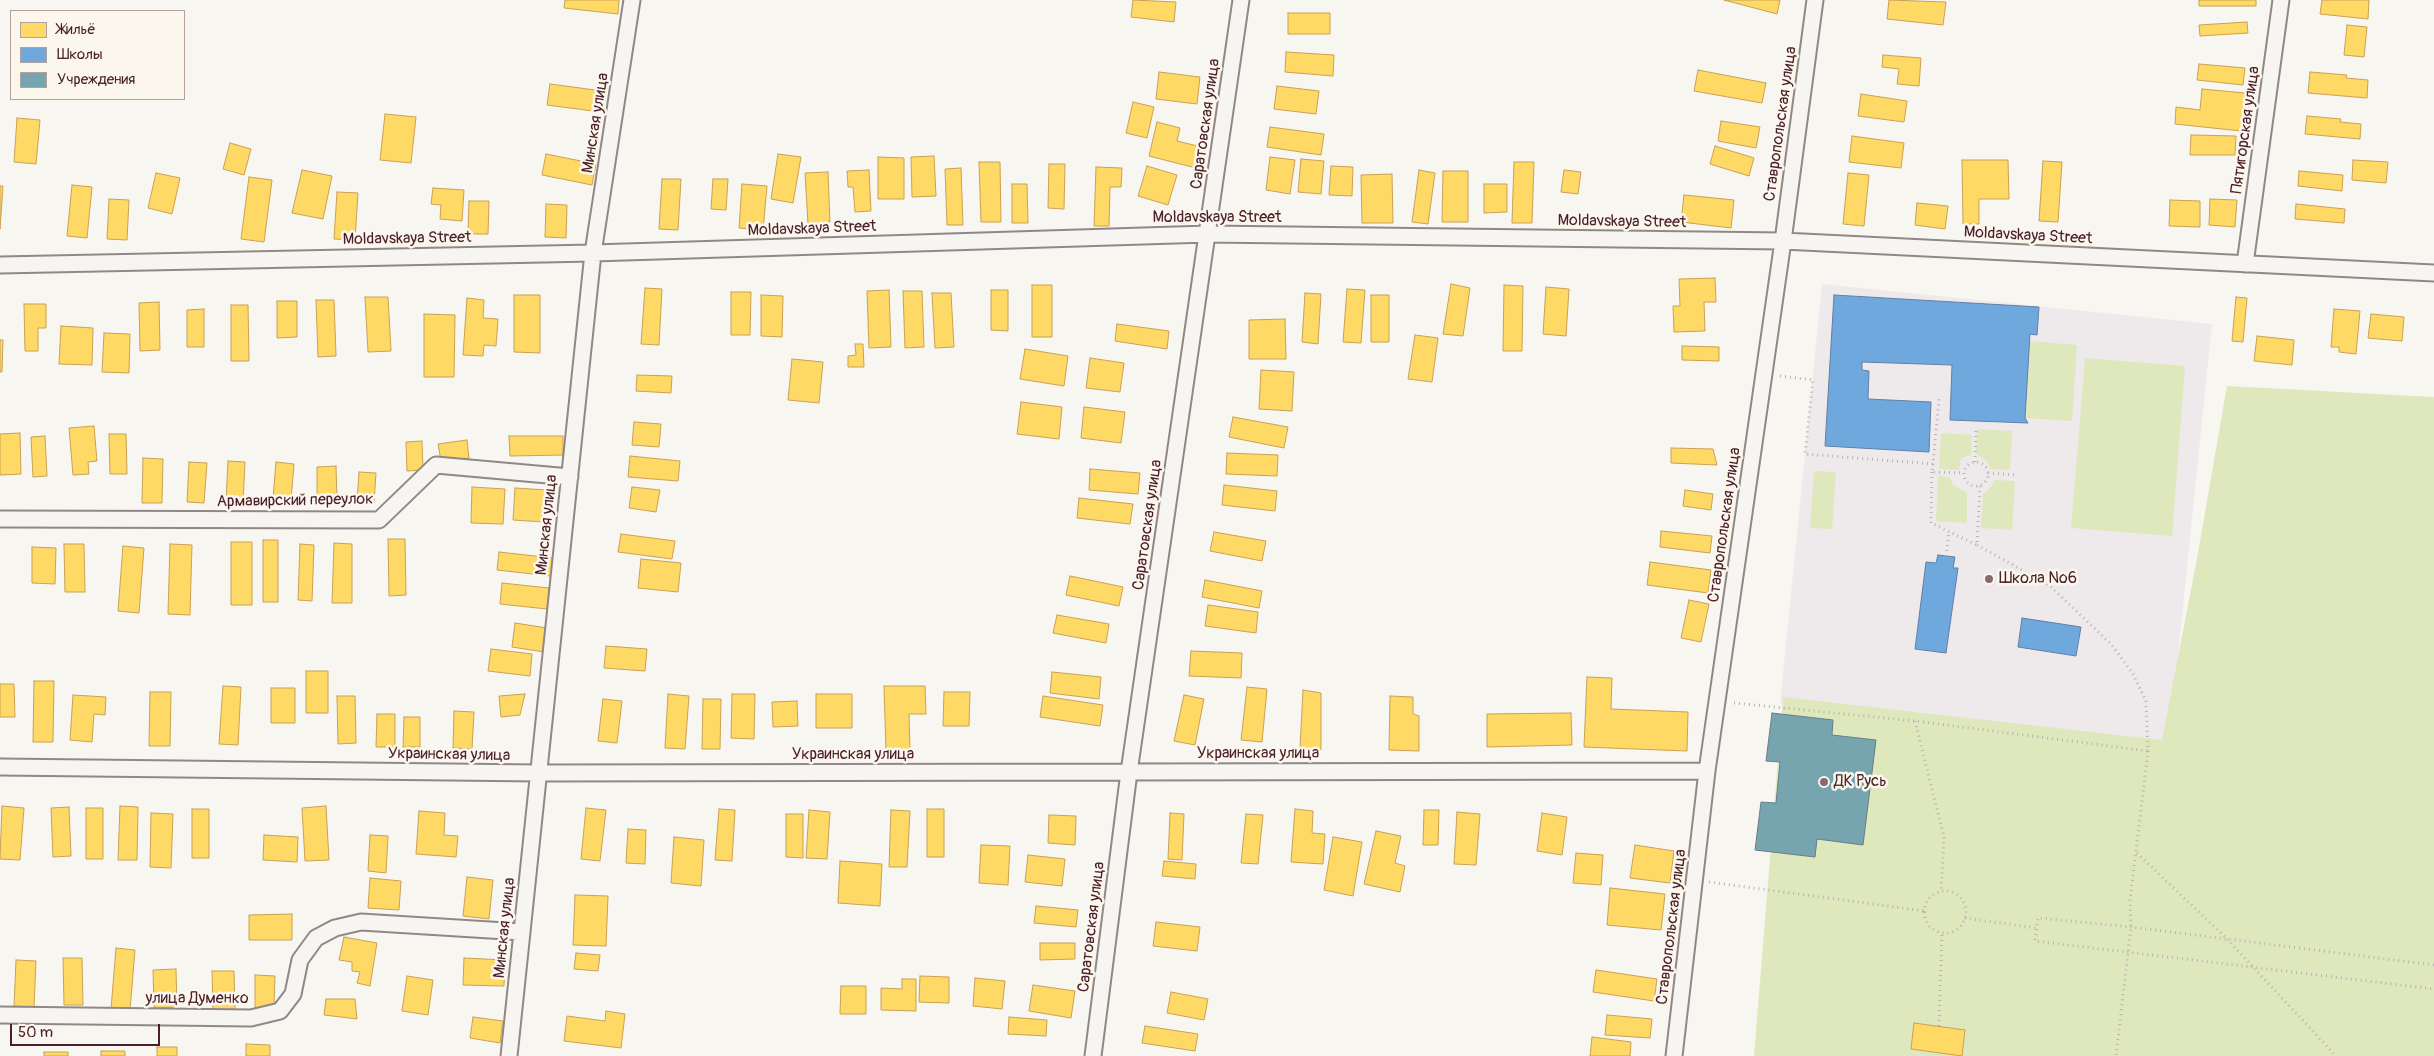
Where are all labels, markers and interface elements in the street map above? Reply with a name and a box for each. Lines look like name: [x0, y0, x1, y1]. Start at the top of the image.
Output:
legend: [10, 10, 185, 100]
text: Жильё: [57, 20, 96, 39]
text: Школы: [57, 45, 103, 64]
street label: Ставропольская улица: [1761, 45, 1801, 203]
street label: Саратовская улица: [1187, 58, 1225, 190]
street label: Пятигорская улица: [2228, 65, 2264, 195]
text: Учреждения: [57, 70, 135, 89]
street label: Минская улица: [579, 71, 613, 175]
street label: Moldavskaya Street: [1153, 208, 1281, 228]
street label: Moldavskaya Street: [1557, 211, 1687, 233]
street label: Moldavskaya Street: [747, 217, 877, 241]
street label: Moldavskaya Street: [1963, 223, 2093, 249]
street label: Moldavskaya Street: [342, 228, 472, 250]
street label: Ставропольская улица: [1705, 446, 1745, 604]
street label: Саратовская улица: [1129, 459, 1167, 591]
street label: Минская улица: [532, 474, 562, 576]
street label: Армавирский переулок: [217, 490, 373, 512]
place label: Школа №6: [1999, 569, 2077, 589]
marker: Школа №6: [1983, 573, 1995, 585]
street label: Украинская улица: [388, 744, 510, 766]
street label: Украинская улица: [1197, 744, 1319, 764]
street label: Украинская улица: [792, 745, 914, 765]
place label: ДК Русь: [1834, 772, 1887, 792]
marker: ДК Русь: [1818, 776, 1830, 788]
street label: Ставропольская улица: [1653, 848, 1691, 1006]
street label: Саратовская улица: [1074, 861, 1110, 993]
street label: Минская улица: [490, 877, 520, 979]
street label: улица Думенко: [145, 989, 249, 1009]
scale bar: [12, 1014, 162, 1046]
text: 50 m: [18, 1023, 53, 1042]

